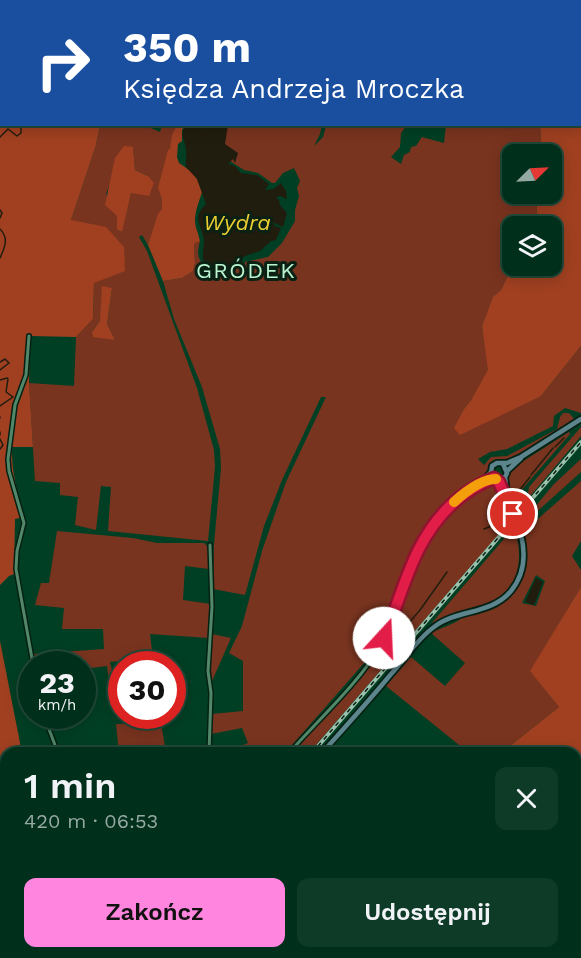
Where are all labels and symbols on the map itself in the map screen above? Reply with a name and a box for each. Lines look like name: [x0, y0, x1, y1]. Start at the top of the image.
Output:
north arrow: [502, 144, 562, 204]
water label: Wydra: [203, 210, 271, 235]
district label: GRÓDEK: [196, 258, 296, 283]
pin: [487, 488, 538, 539]
position arrow: [352, 606, 416, 670]
speed limit sign: 30: [108, 651, 186, 729]

